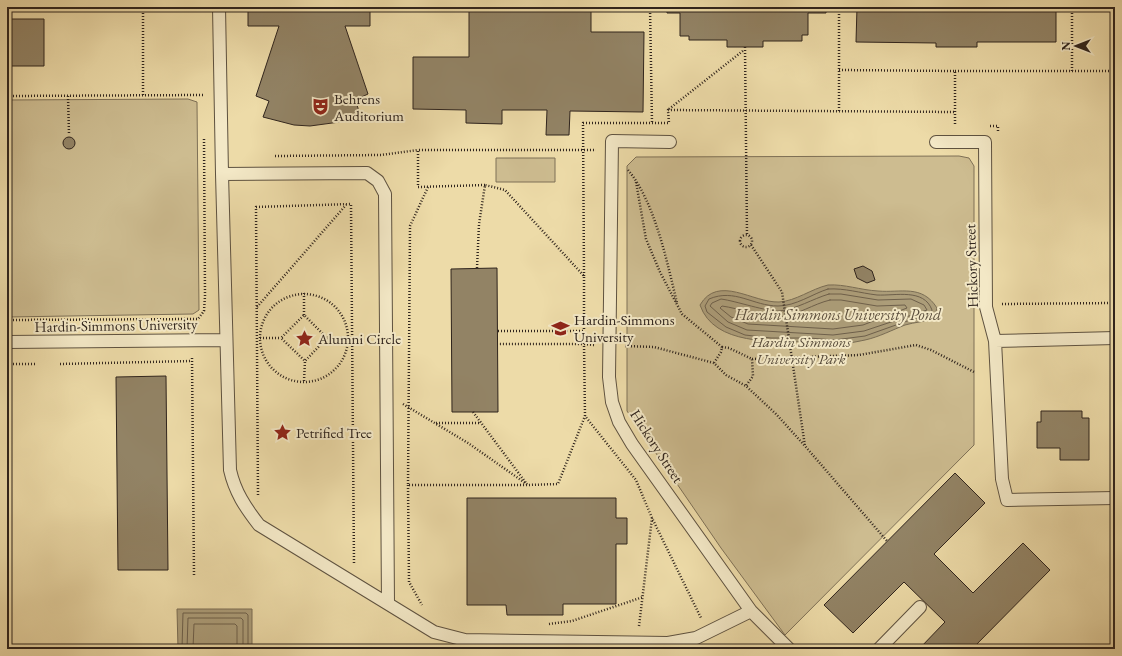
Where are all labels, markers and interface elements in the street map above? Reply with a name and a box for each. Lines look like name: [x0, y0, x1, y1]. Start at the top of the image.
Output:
north arrow: [1056, 26, 1096, 66]
text: N: [1059, 41, 1073, 50]
place label: Behrens Auditorium: [333, 89, 404, 125]
theatre icon: Behrens Auditorium: [311, 97, 331, 117]
street label: Hickory Street: [960, 223, 982, 308]
water label: Hardin Simmons University Pond: [734, 304, 942, 325]
place label: Hardin-Simmons University: [574, 310, 675, 346]
street label: Hardin-Simmons University: [34, 314, 198, 336]
school or university icon: Hardin-Simmons University: [551, 318, 571, 338]
place icon: Alumni Circle: [295, 328, 315, 348]
place label: Alumni Circle: [317, 329, 401, 348]
park label: Hardin Simmons University Park: [750, 332, 851, 368]
street label: Hickory Street: [626, 406, 688, 487]
place icon: Petrified Tree: [273, 422, 293, 442]
place label: Petrified Tree: [296, 423, 372, 442]

